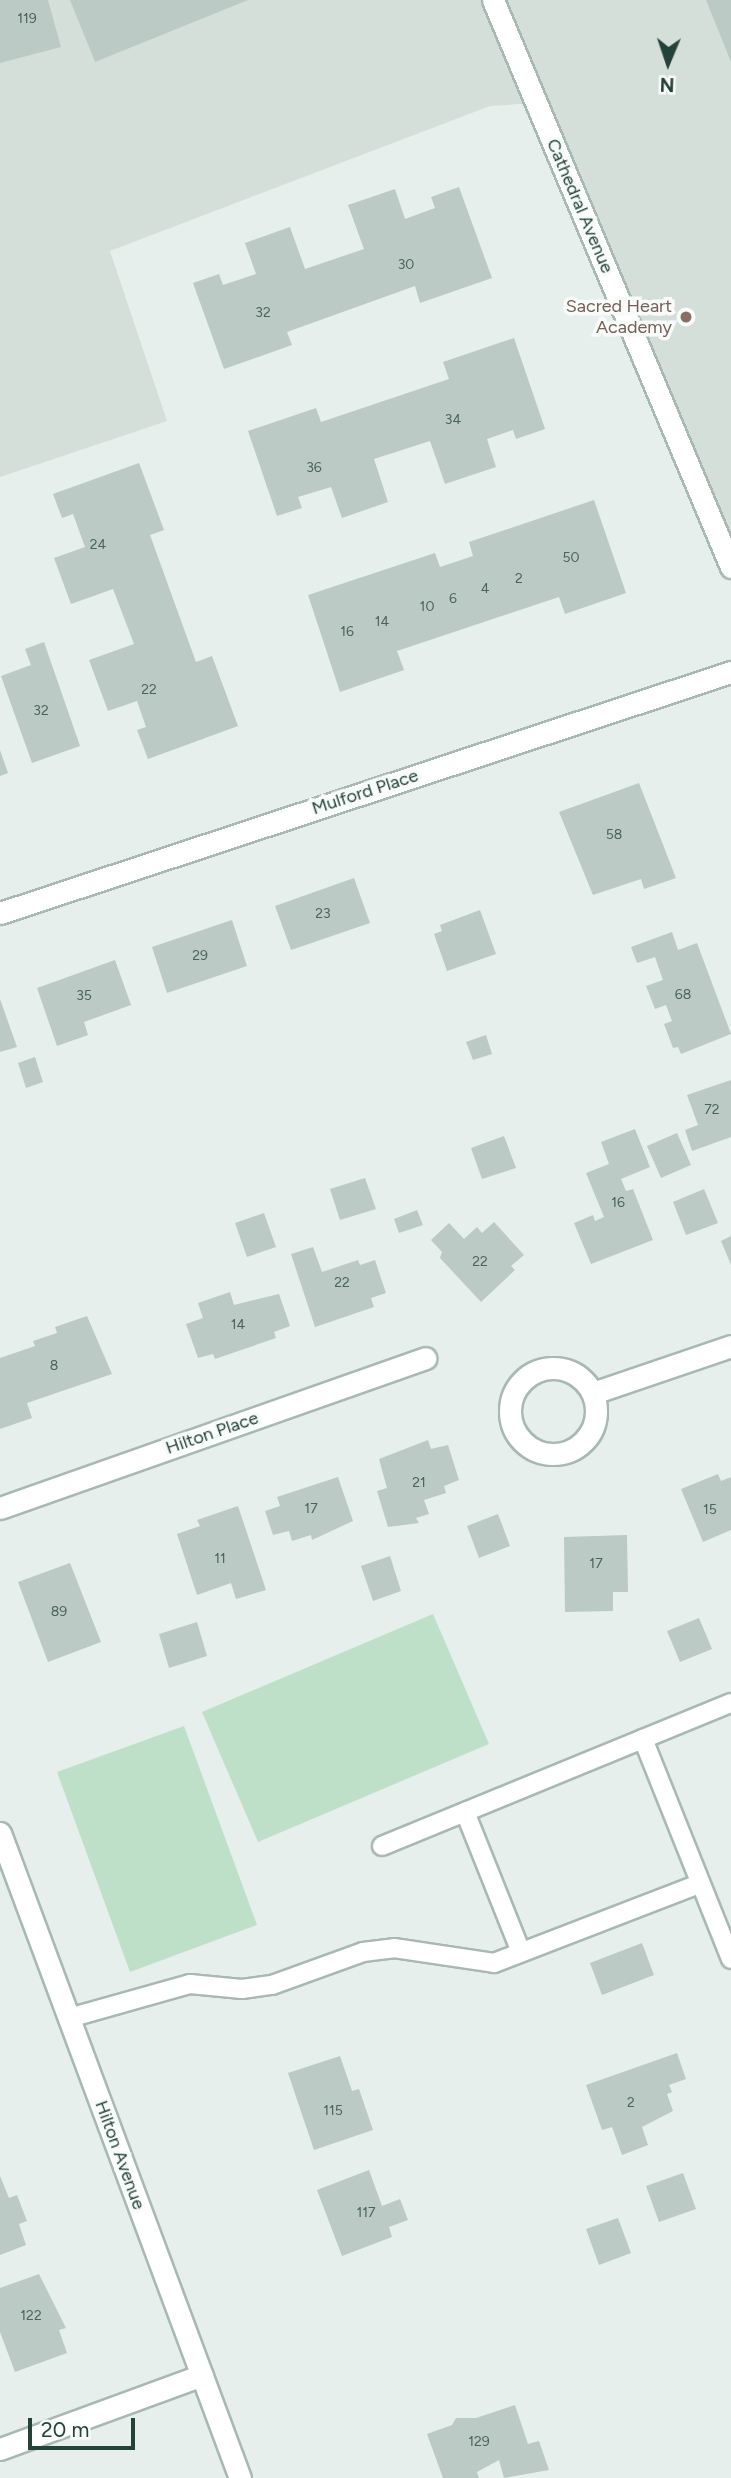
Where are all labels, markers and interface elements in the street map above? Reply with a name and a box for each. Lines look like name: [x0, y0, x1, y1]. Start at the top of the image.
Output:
house number: 119: [17, 11, 37, 27]
north arrow: [633, 28, 703, 98]
text: N: [660, 73, 675, 96]
street label: Cathedral Avenue: [542, 136, 618, 276]
house number: 30: [398, 257, 414, 273]
place label: Sacred Heart Academy: [566, 296, 672, 338]
house number: 32: [255, 305, 271, 321]
marker: Sacred Heart Academy: [678, 309, 694, 325]
house number: 34: [445, 412, 461, 428]
house number: 36: [306, 460, 322, 476]
house number: 24: [90, 537, 106, 553]
house number: 50: [562, 550, 580, 566]
house number: 2: [515, 571, 523, 587]
house number: 4: [481, 581, 489, 597]
house number: 6: [449, 591, 457, 607]
house number: 10: [420, 599, 434, 615]
house number: 14: [375, 614, 389, 630]
house number: 16: [340, 624, 354, 640]
house number: 22: [141, 682, 157, 698]
house number: 32: [33, 703, 49, 719]
street label: Mulford Place: [309, 765, 421, 819]
house number: 58: [606, 827, 622, 843]
house number: 23: [315, 906, 331, 922]
house number: 29: [192, 948, 208, 964]
house number: 68: [675, 987, 691, 1003]
house number: 35: [76, 988, 92, 1004]
house number: 72: [704, 1102, 720, 1118]
house number: 16: [611, 1195, 625, 1211]
house number: 22: [472, 1254, 488, 1270]
house number: 22: [334, 1275, 350, 1291]
house number: 14: [231, 1317, 245, 1333]
house number: 8: [50, 1358, 58, 1374]
street label: Hilton Place: [163, 1407, 261, 1459]
house number: 21: [412, 1475, 426, 1491]
house number: 17: [304, 1501, 318, 1517]
house number: 15: [703, 1502, 717, 1518]
house number: 11: [214, 1551, 226, 1567]
house number: 17: [589, 1556, 603, 1572]
house number: 89: [51, 1604, 67, 1620]
house number: 2: [627, 2095, 635, 2111]
street label: Hilton Avenue: [90, 2098, 150, 2212]
house number: 115: [323, 2103, 343, 2119]
house number: 117: [356, 2205, 376, 2221]
house number: 122: [20, 2308, 42, 2324]
scale bar: [32, 2404, 138, 2448]
text: 20 m: [41, 2417, 89, 2442]
house number: 129: [468, 2434, 490, 2450]

